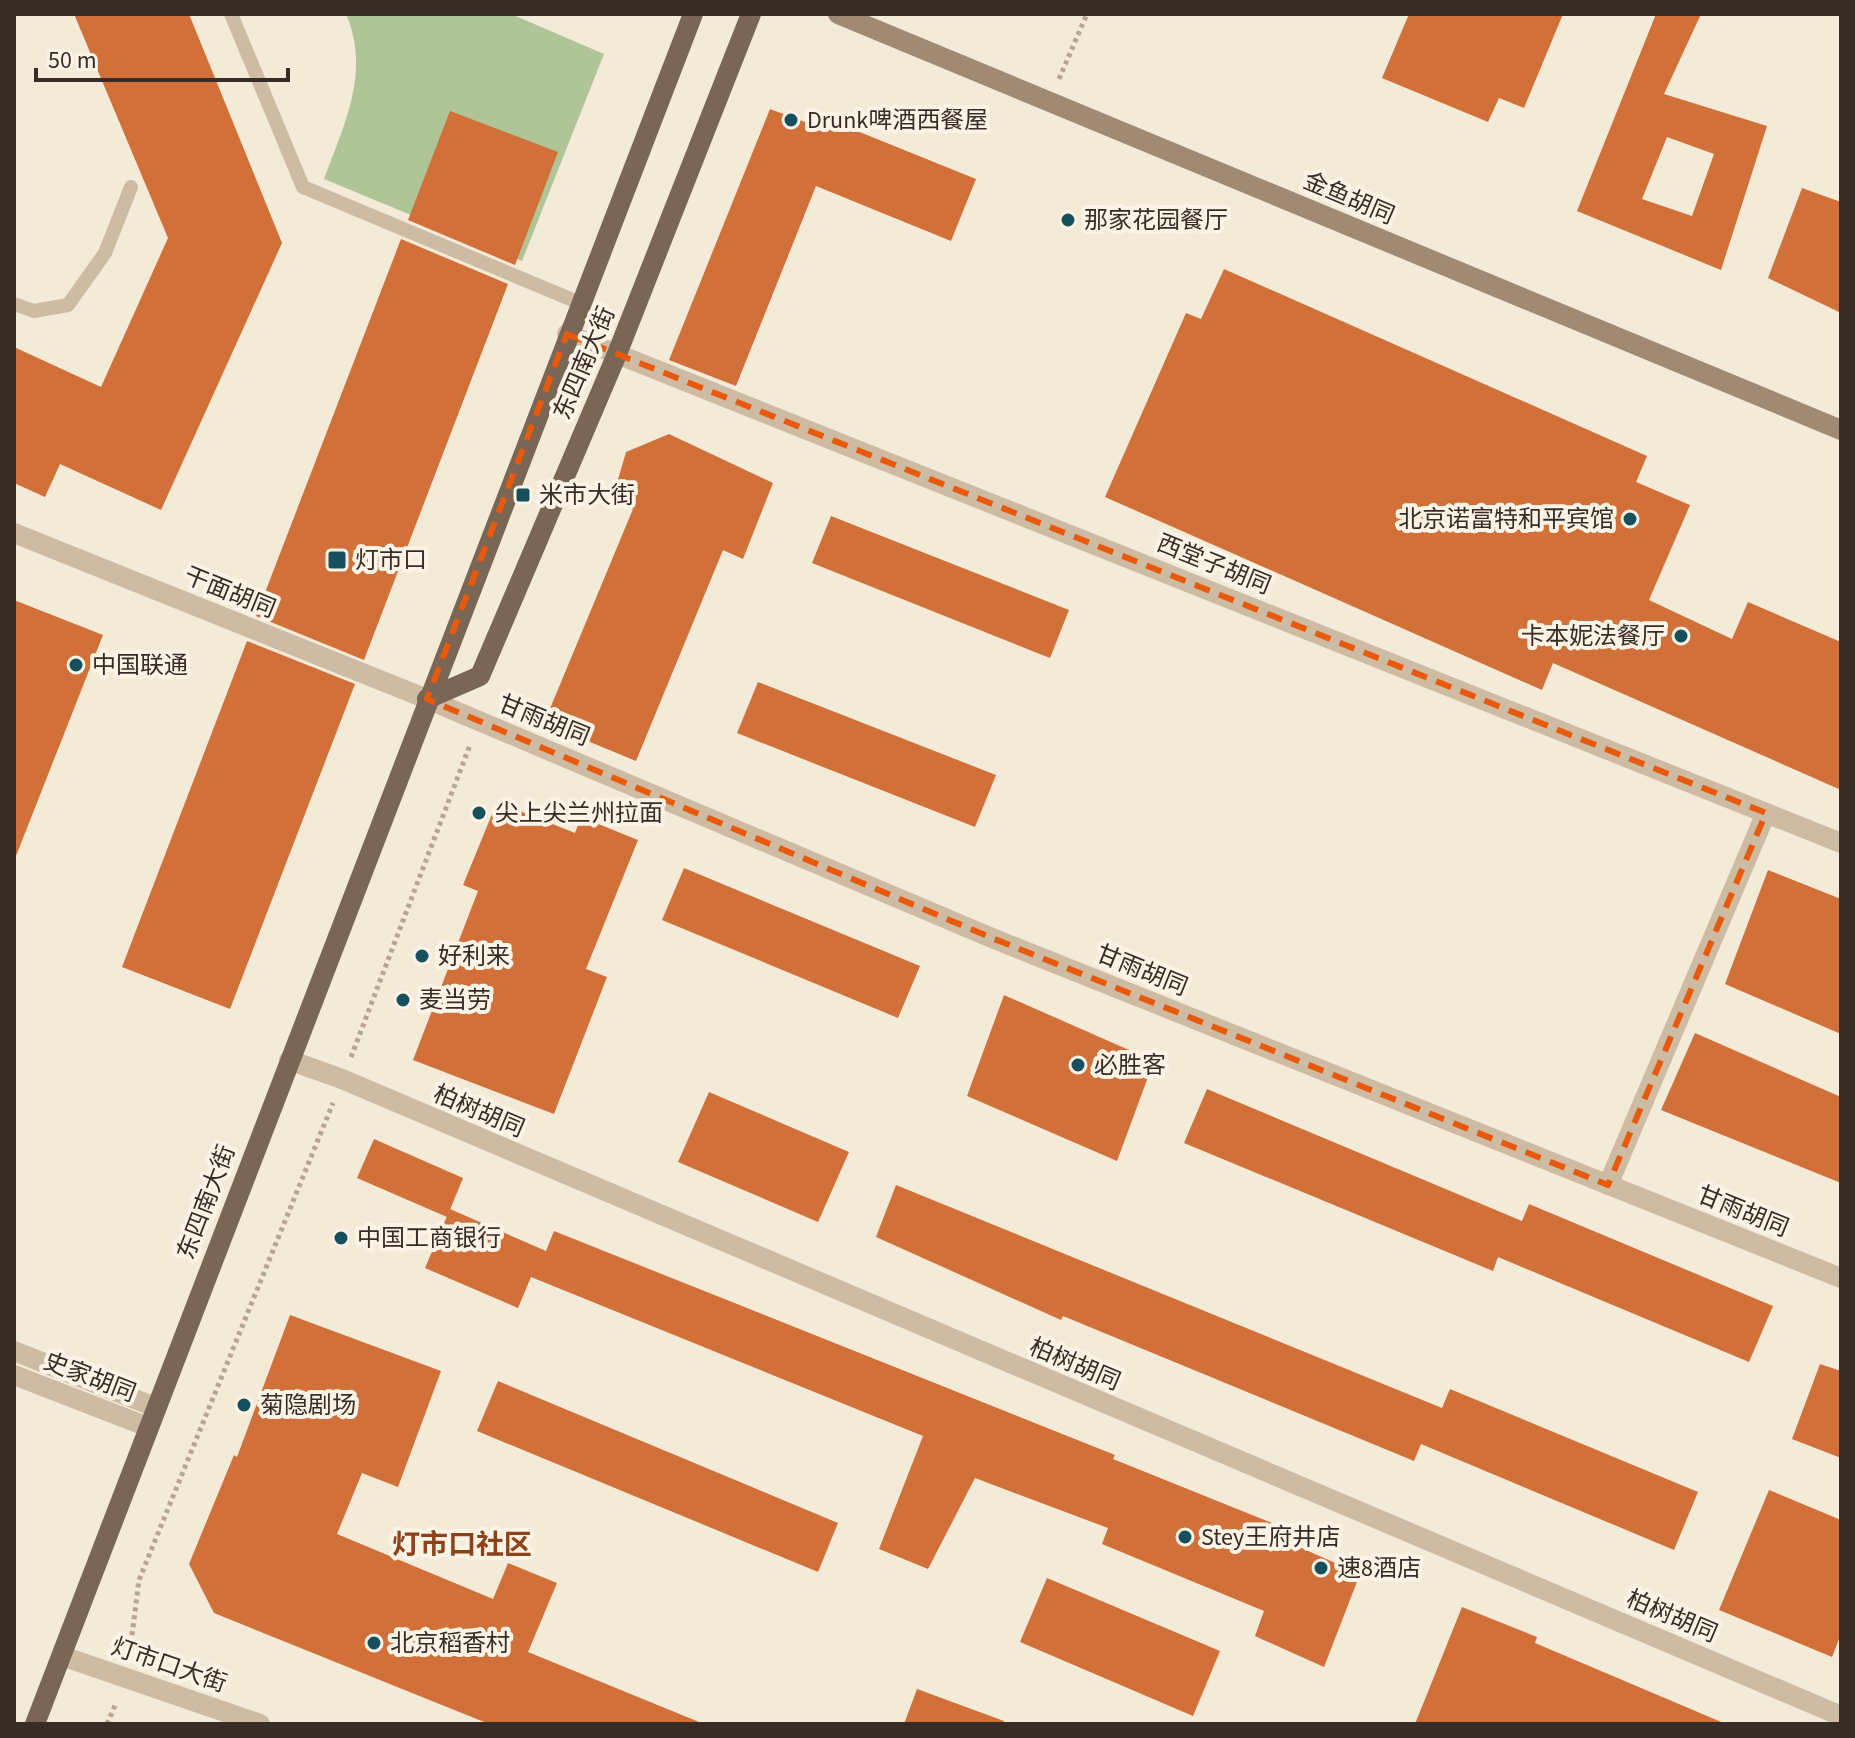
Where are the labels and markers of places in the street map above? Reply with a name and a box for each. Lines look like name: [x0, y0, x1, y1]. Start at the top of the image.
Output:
place label: Drunk啤酒西餐屋: [807, 103, 988, 138]
marker: Drunk啤酒西餐屋: [782, 111, 800, 129]
place label: 那家花园餐厅: [1084, 203, 1228, 238]
marker: 那家花园餐厅: [1059, 211, 1077, 229]
place label: 米市大街: [539, 478, 635, 513]
marker: 米市大街: [514, 486, 532, 504]
place label: 北京诺富特和平宾馆: [1398, 502, 1614, 537]
marker: 北京诺富特和平宾馆: [1621, 510, 1639, 528]
place label: 灯市口: [355, 543, 427, 578]
marker: 灯市口: [326, 549, 348, 571]
place label: 卡本妮法餐厅: [1521, 619, 1665, 654]
marker: 卡本妮法餐厅: [1672, 627, 1690, 645]
place label: 中国联通: [92, 648, 188, 683]
marker: 中国联通: [67, 656, 85, 674]
place label: 尖上尖兰州拉面: [495, 796, 663, 831]
marker: 尖上尖兰州拉面: [470, 804, 488, 822]
place label: 好利来: [438, 939, 510, 974]
marker: 好利来: [413, 947, 431, 965]
place label: 麦当劳: [419, 983, 491, 1018]
marker: 麦当劳: [394, 991, 412, 1009]
place label: 必胜客: [1094, 1048, 1166, 1083]
marker: 必胜客: [1069, 1056, 1087, 1074]
place label: 中国工商银行: [357, 1221, 501, 1256]
marker: 中国工商银行: [332, 1229, 350, 1247]
place label: 菊隐剧场: [260, 1388, 356, 1423]
marker: 菊隐剧场: [235, 1396, 253, 1414]
place label: Stey王府井店: [1201, 1520, 1340, 1555]
marker: Stey王府井店: [1176, 1528, 1194, 1546]
place label: 速8酒店: [1337, 1551, 1421, 1586]
marker: 速8酒店: [1312, 1559, 1330, 1577]
place label: 北京稻香村: [390, 1626, 510, 1661]
marker: 北京稻香村: [365, 1634, 383, 1652]

